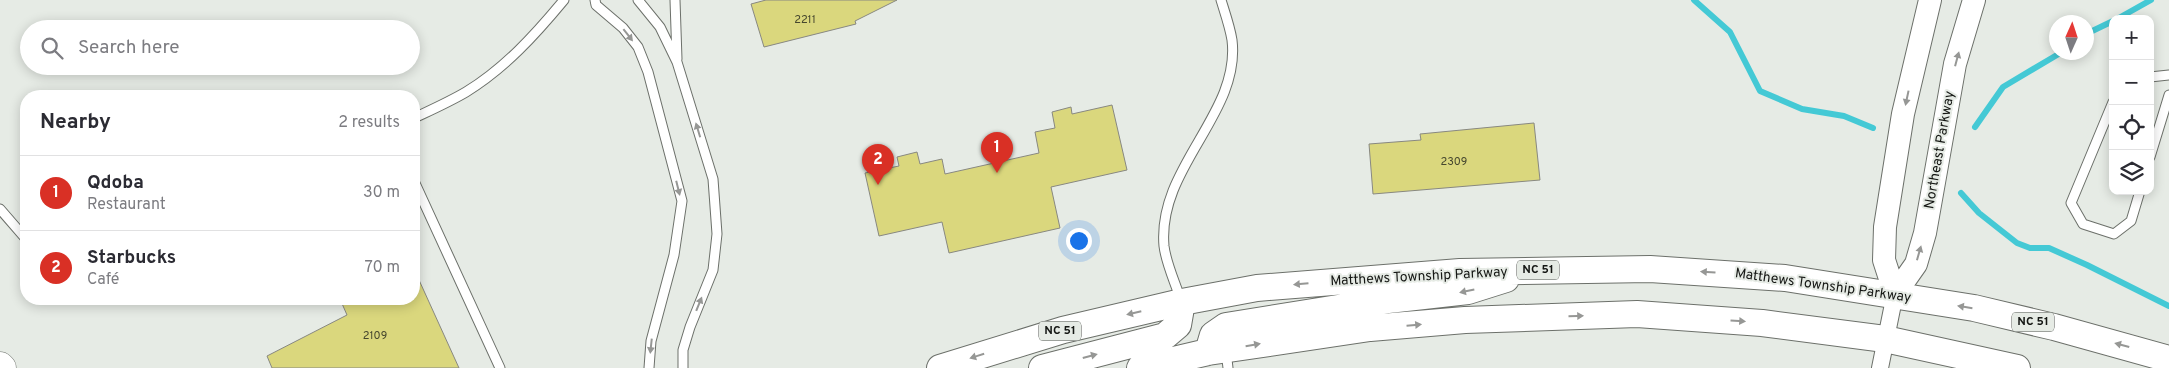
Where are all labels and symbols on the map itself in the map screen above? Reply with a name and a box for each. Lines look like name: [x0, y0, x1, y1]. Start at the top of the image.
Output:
house number: 2211: [794, 13, 816, 27]
north arrow: [2049, 15, 2094, 60]
one-way arrow: [623, 28, 633, 41]
one-way arrow: [1953, 51, 1961, 66]
street label: Northeast Parkway: [1921, 90, 1959, 210]
one-way arrow: [1902, 91, 1910, 107]
one-way arrow: [693, 122, 701, 137]
pin: 1: [981, 132, 1013, 173]
pin: 2: [862, 144, 894, 185]
house number: 2309: [1441, 155, 1467, 169]
one-way arrow: [674, 180, 682, 195]
your location: [1066, 228, 1092, 254]
one-way arrow: [1916, 245, 1924, 260]
road number: NC 51: [1517, 260, 1559, 280]
street label: Matthews Township Parkway: [1330, 264, 1508, 290]
street label: Matthews Township Parkway: [1734, 265, 1912, 307]
one-way arrow: [1700, 267, 1716, 275]
one-way arrow: [1293, 281, 1309, 289]
one-way arrow: [1459, 287, 1475, 295]
one-way arrow: [696, 297, 703, 312]
one-way arrow: [1956, 302, 1972, 310]
one-way arrow: [1127, 309, 1142, 317]
one-way arrow: [1568, 312, 1584, 320]
road number: NC 51: [2012, 313, 2054, 332]
one-way arrow: [1731, 318, 1747, 326]
one-way arrow: [1406, 320, 1422, 328]
road number: NC 51: [1039, 322, 1081, 341]
house number: 2109: [363, 329, 387, 343]
one-way arrow: [647, 338, 655, 354]
one-way arrow: [1245, 340, 1261, 348]
one-way arrow: [2115, 341, 2130, 349]
one-way arrow: [1082, 351, 1097, 359]
one-way arrow: [970, 353, 985, 360]

